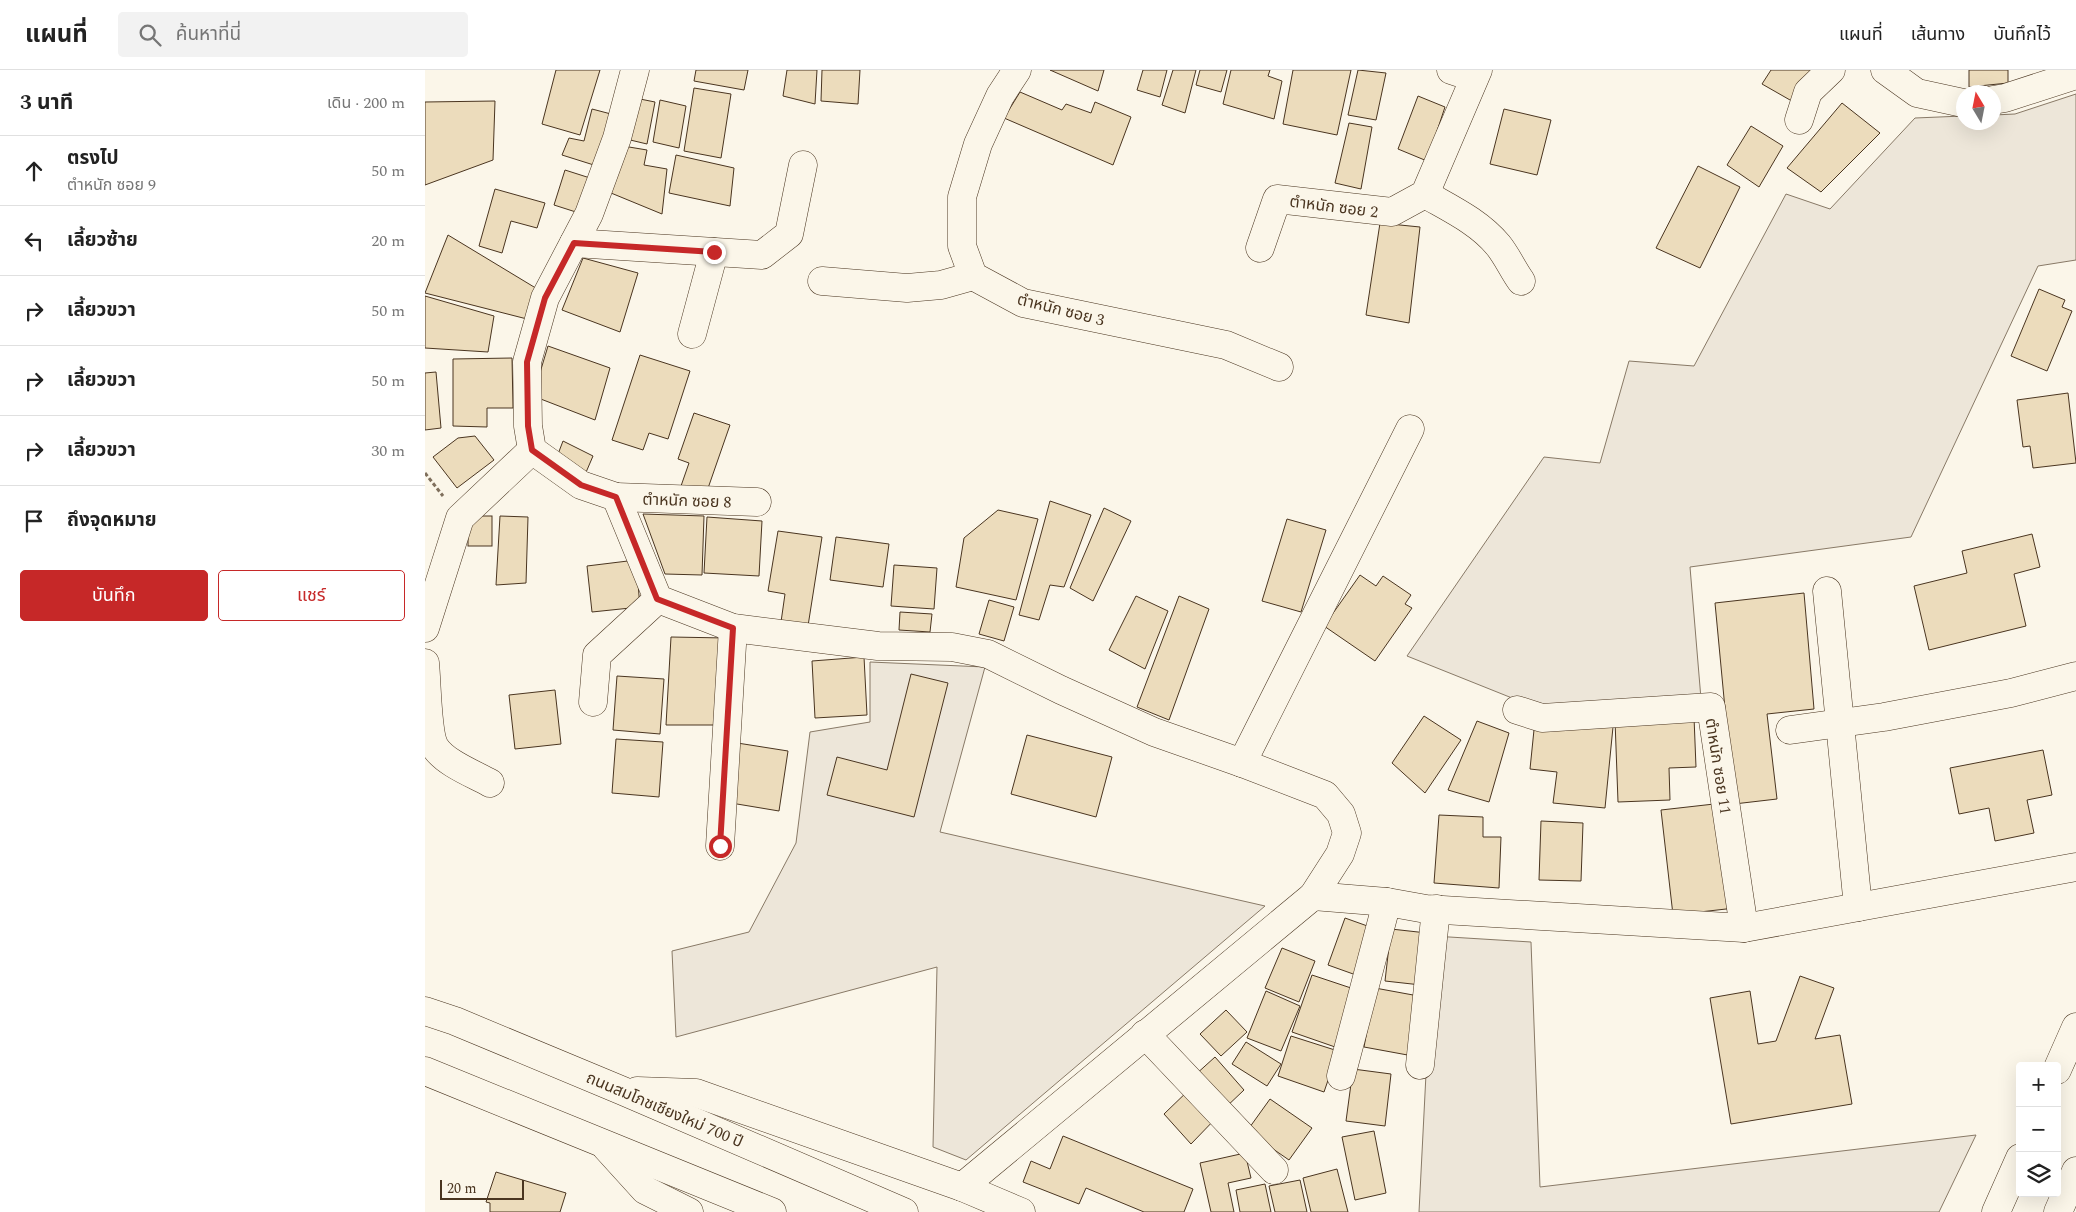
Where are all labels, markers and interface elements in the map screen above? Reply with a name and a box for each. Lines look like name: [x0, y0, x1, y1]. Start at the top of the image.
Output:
search box: [118, 12, 468, 57]
text: แผนที่: [25, 17, 88, 53]
text: ค้นหาที่นี่: [176, 20, 241, 49]
icon: search: [136, 21, 164, 49]
text: แผนที่: [1839, 21, 1883, 48]
text: เส้นทาง: [1911, 21, 1965, 48]
text: บันทึกไว้: [1993, 21, 2051, 48]
north arrow: [1956, 85, 2001, 130]
text: 3 นาที: [20, 87, 73, 119]
text: เดิน · 200 m: [327, 91, 405, 115]
text: ตรงไป: [67, 144, 119, 173]
icon: ahead: [20, 157, 48, 185]
text: 50 m: [371, 159, 405, 183]
text: ตำหนัก ซอย 9: [67, 173, 156, 197]
street label: ตำหนัก ซอย 2: [1288, 190, 1380, 224]
text: เลี้ยวซ้าย: [67, 226, 138, 255]
icon: left: [20, 227, 48, 255]
text: 20 m: [371, 229, 405, 253]
route end: [703, 241, 726, 264]
street label: ตำหนัก ซอย 3: [1015, 288, 1107, 332]
text: เลี้ยวขวา: [67, 296, 136, 325]
icon: right: [20, 297, 48, 325]
text: 50 m: [371, 299, 405, 323]
text: เลี้ยวขวา: [67, 366, 136, 395]
icon: right: [20, 367, 48, 395]
text: 50 m: [371, 369, 405, 393]
text: เลี้ยวขวา: [67, 436, 136, 465]
icon: right: [20, 437, 48, 465]
text: 30 m: [371, 439, 405, 463]
street label: ตำหนัก ซอย 8: [642, 487, 732, 515]
text: ถึงจุดหมาย: [67, 506, 157, 535]
icon: arrive: [20, 507, 48, 535]
button: บันทึก: [20, 570, 208, 621]
button: แชร์: [218, 570, 405, 621]
street label: ตำหนัก ซอย 11: [1699, 716, 1737, 816]
route start: [709, 835, 732, 858]
map controls: [2016, 1062, 2061, 1197]
button: +: [2016, 1062, 2061, 1107]
street label: ถนนสมโภชเชียงใหม่ 700 ปี: [582, 1066, 747, 1154]
button: −: [2016, 1107, 2061, 1152]
button: layers: [2016, 1152, 2061, 1197]
scale bar: [440, 1177, 524, 1200]
text: 20 m: [447, 1178, 477, 1199]

